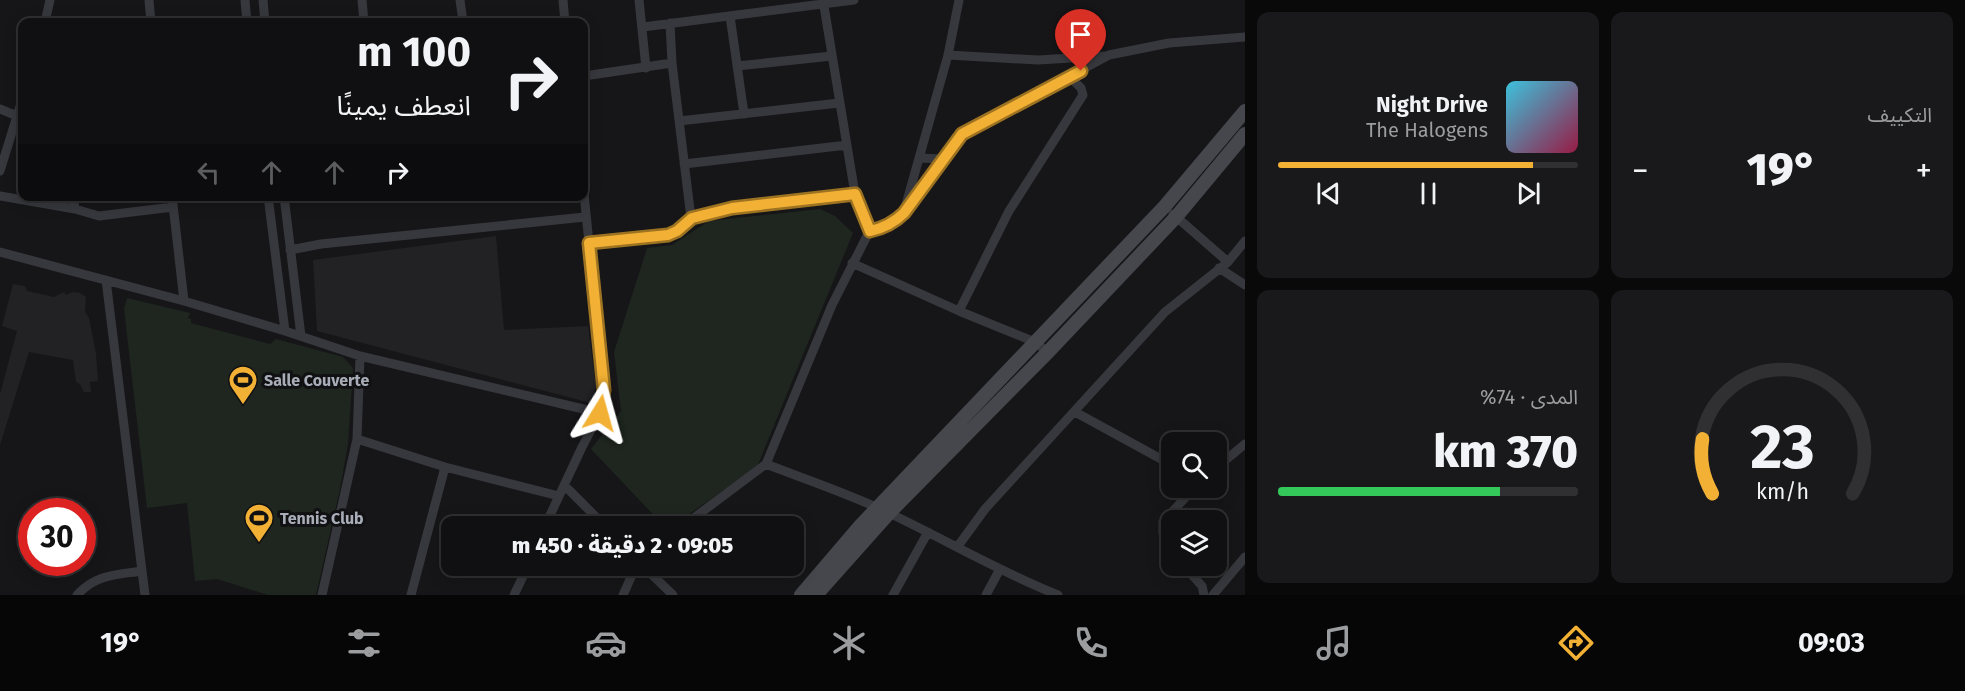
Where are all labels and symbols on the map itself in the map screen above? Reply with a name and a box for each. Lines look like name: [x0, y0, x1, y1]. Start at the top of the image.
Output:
pin: [1055, 9, 1106, 71]
sports icon: Salle Couverte: [227, 364, 259, 406]
place label: Salle Couverte: [264, 371, 369, 390]
position arrow: [568, 381, 632, 445]
speed limit sign: 30: [18, 498, 96, 576]
sports icon: Tennis Club: [243, 502, 275, 544]
place label: Tennis Club: [280, 509, 364, 528]

